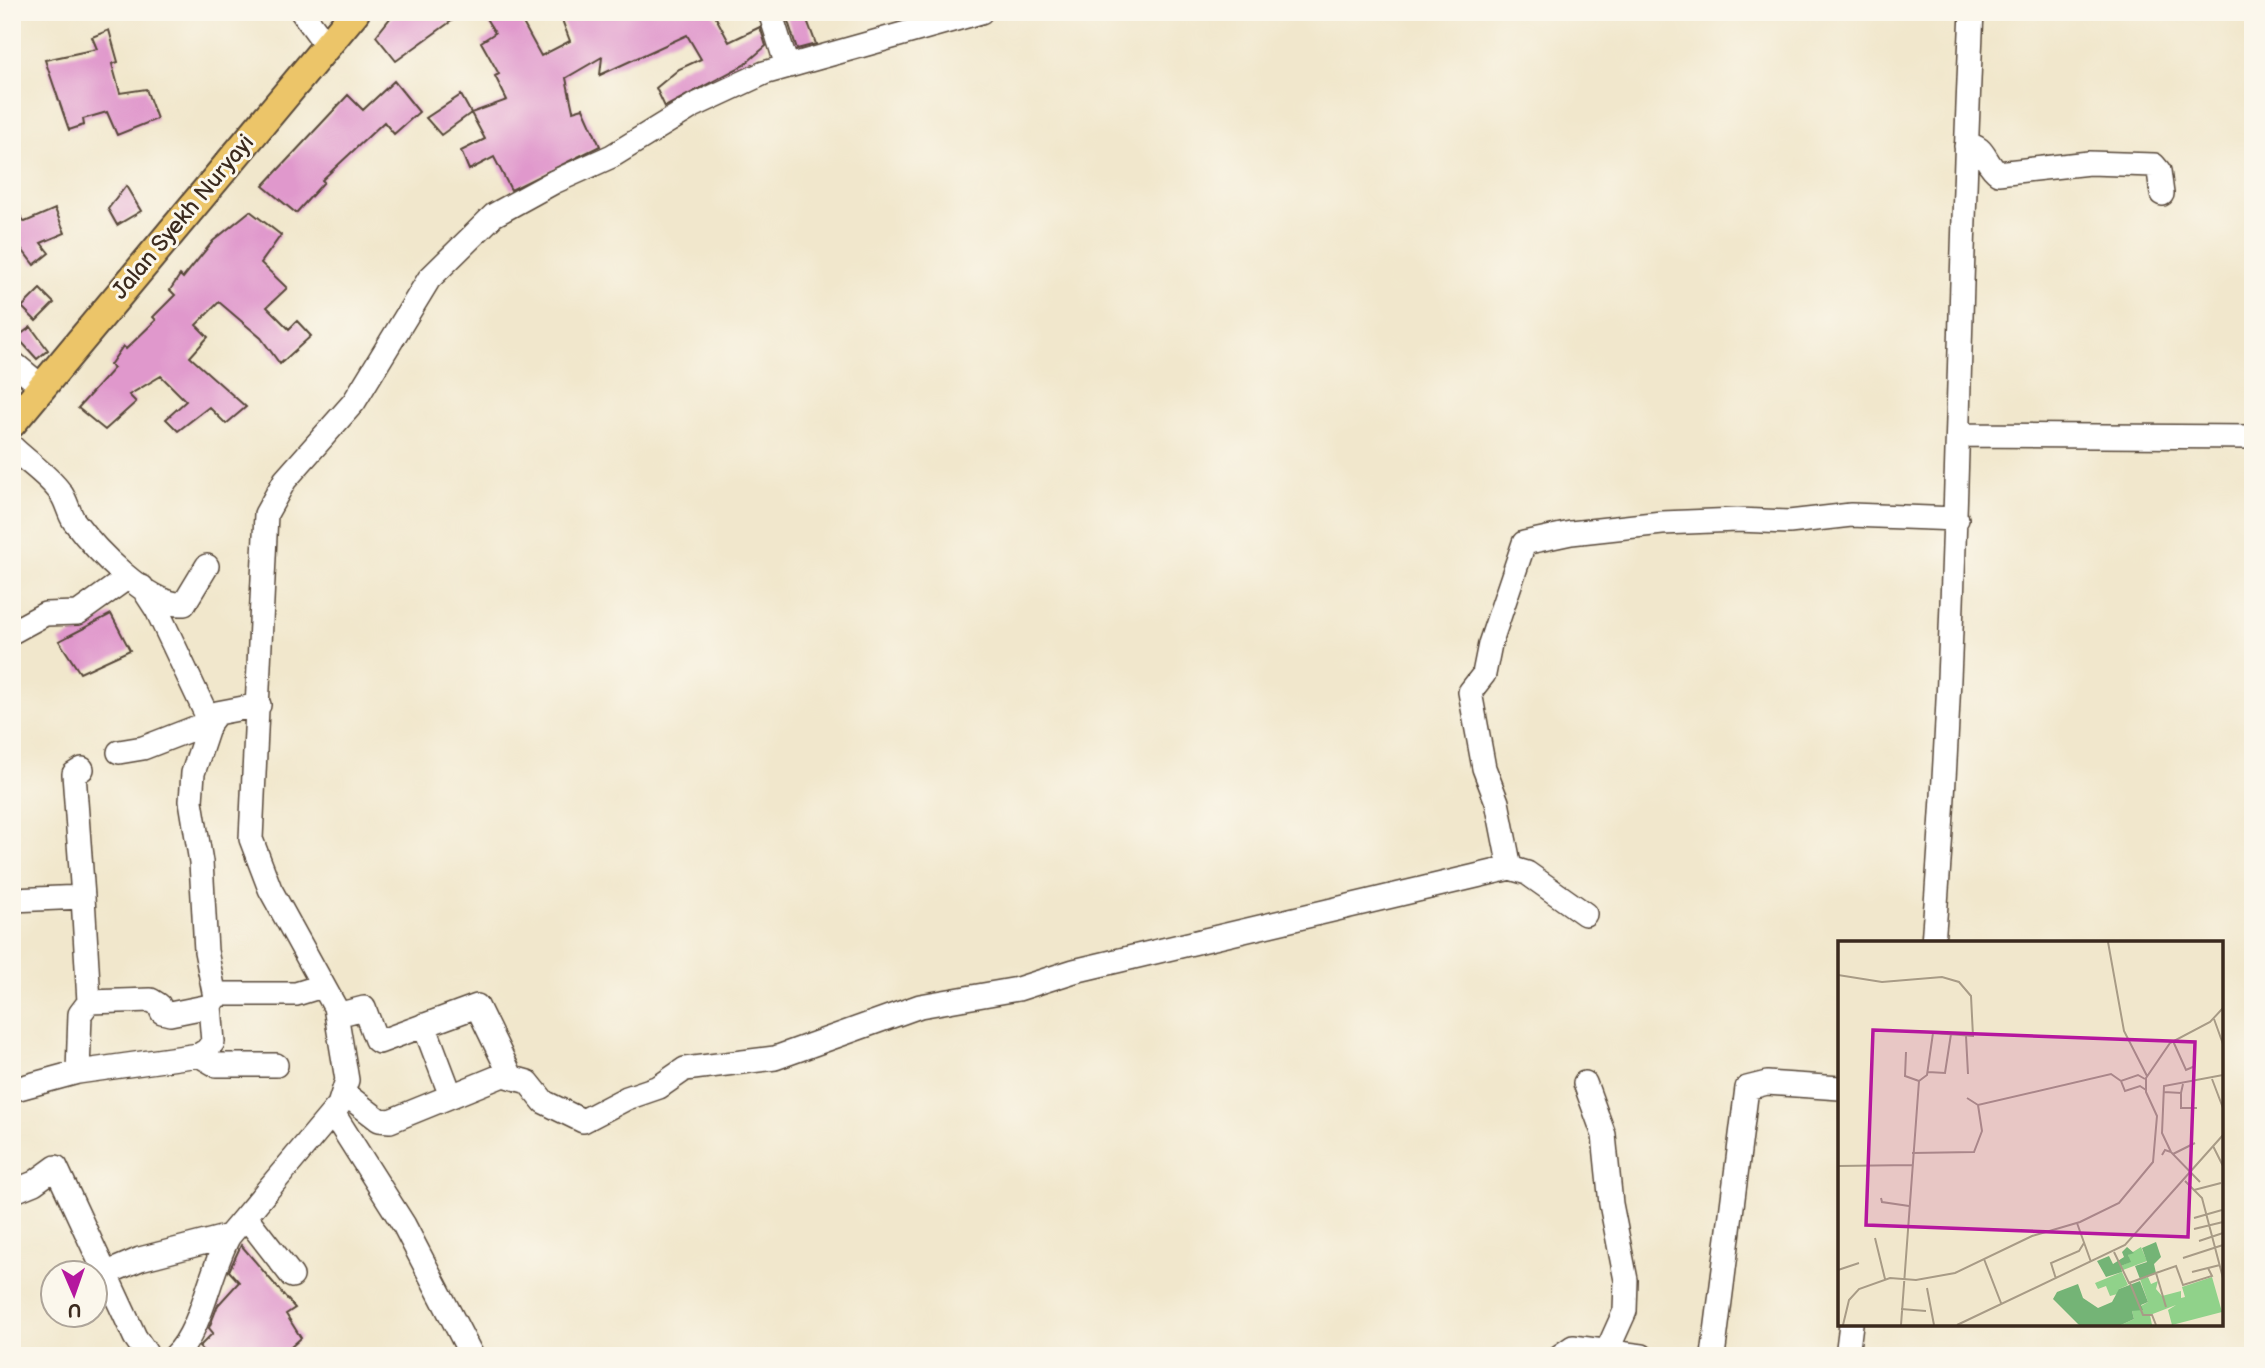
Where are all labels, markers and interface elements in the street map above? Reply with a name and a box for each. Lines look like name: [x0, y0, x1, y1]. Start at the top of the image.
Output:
street label: Jalan Syekh Nuryayi: [106, 129, 260, 305]
inset map: [1838, 941, 2223, 1326]
north arrow: [38, 1260, 108, 1330]
text: U: [67, 1298, 82, 1321]

